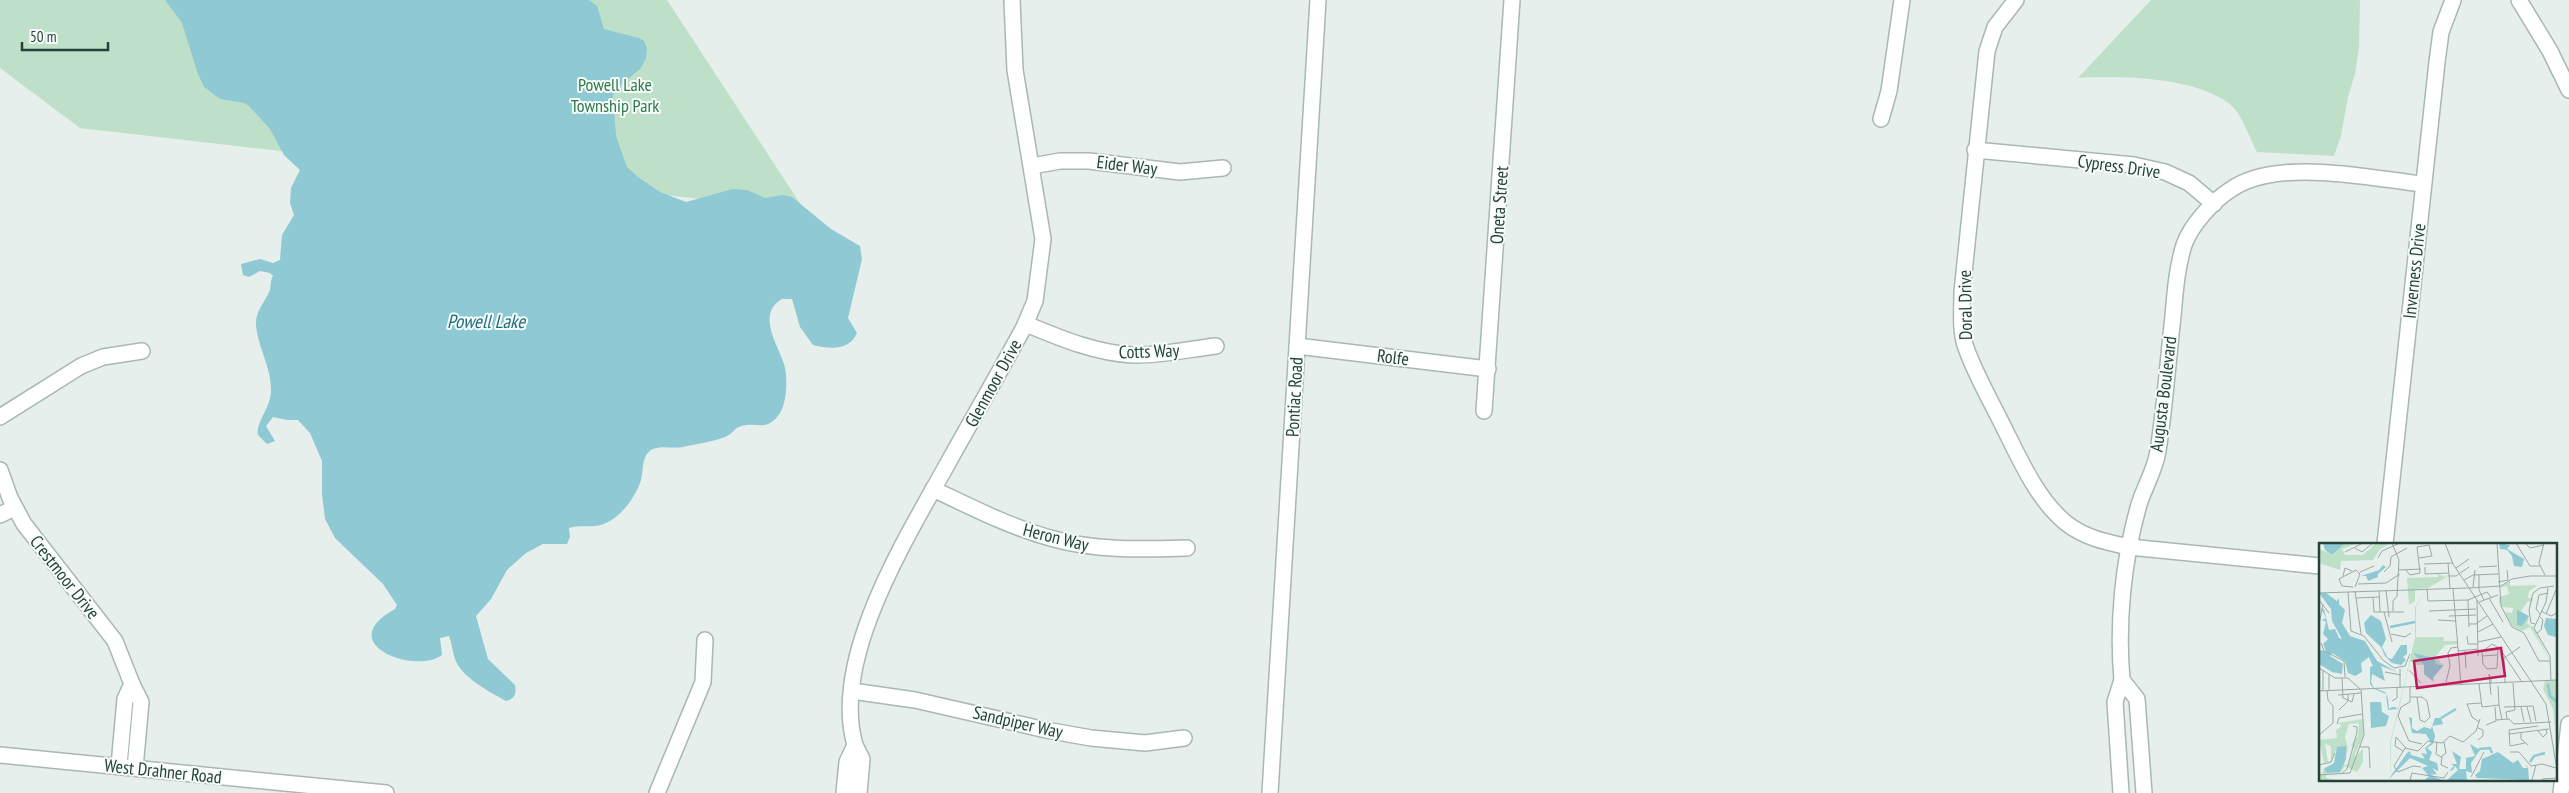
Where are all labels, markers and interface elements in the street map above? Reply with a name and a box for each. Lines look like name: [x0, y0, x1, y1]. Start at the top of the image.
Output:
scale bar: [22, 20, 109, 52]
text: 50 m: [30, 27, 56, 46]
park label: Powell Lake Township Park: [571, 73, 659, 117]
street label: Cypress Drive: [2076, 149, 2162, 183]
street label: Eider Way: [1095, 150, 1159, 180]
street label: Oneta Street: [1485, 165, 1513, 245]
street label: Inverness Drive: [2398, 222, 2430, 320]
street label: Doral Drive: [1953, 270, 1977, 340]
water label: Powell Lake: [447, 309, 526, 333]
street label: Glenmoor Drive: [959, 335, 1027, 431]
street label: Augusta Boulevard: [2145, 335, 2181, 453]
street label: Cotts Way: [1118, 338, 1180, 364]
street label: Rolfe: [1376, 344, 1410, 370]
street label: Pontiac Road: [1280, 356, 1308, 438]
street label: Heron Way: [1021, 518, 1091, 556]
street label: Crestmoor Drive: [25, 530, 105, 624]
inset map: [2319, 543, 2556, 780]
street label: Sandpiper Way: [971, 701, 1065, 744]
street label: West Drahner Road: [103, 753, 223, 789]

